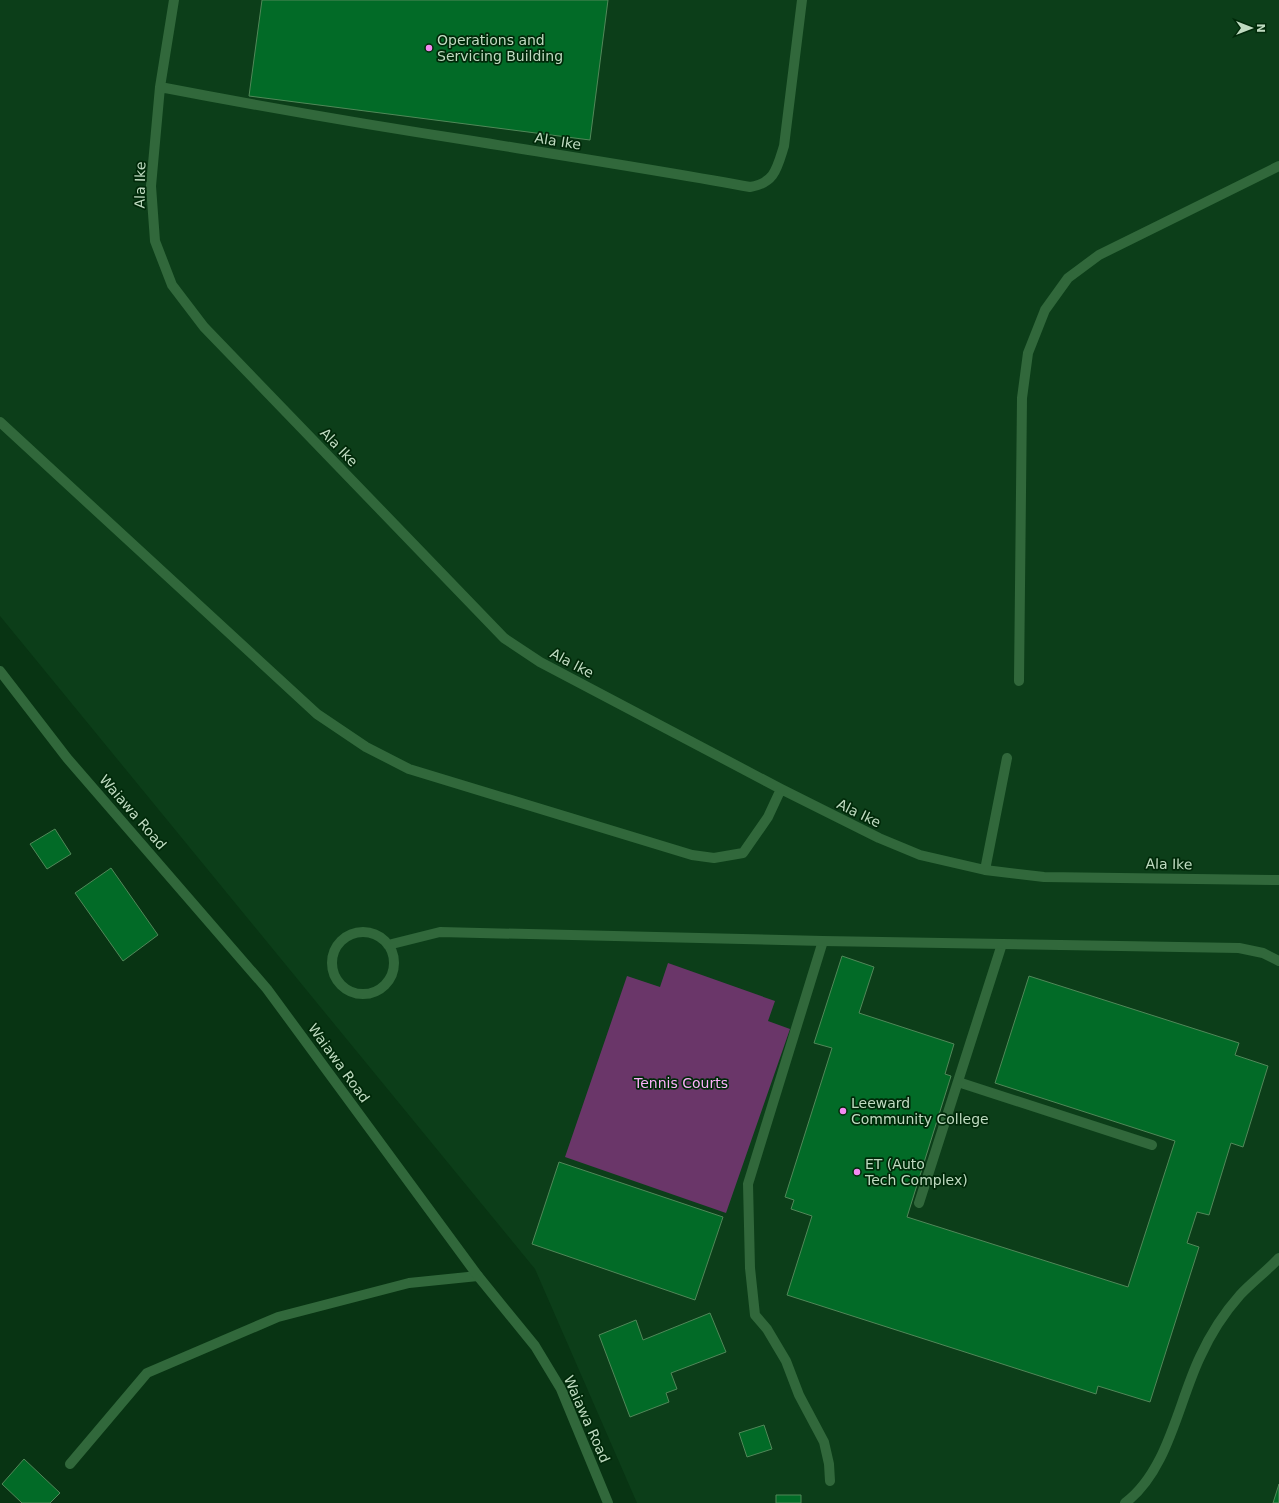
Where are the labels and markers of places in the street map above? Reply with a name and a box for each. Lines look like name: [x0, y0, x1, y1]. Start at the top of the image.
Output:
place label: Operations and Servicing Building: [437, 32, 563, 64]
marker: Operations and Servicing Building: [424, 43, 434, 53]
place label: Leeward Community College: [851, 1095, 989, 1127]
marker: Leeward Community College: [838, 1106, 848, 1116]
place label: ET (Auto Tech Complex): [864, 1156, 968, 1188]
marker: ET (Auto Tech Complex): [852, 1167, 862, 1177]

